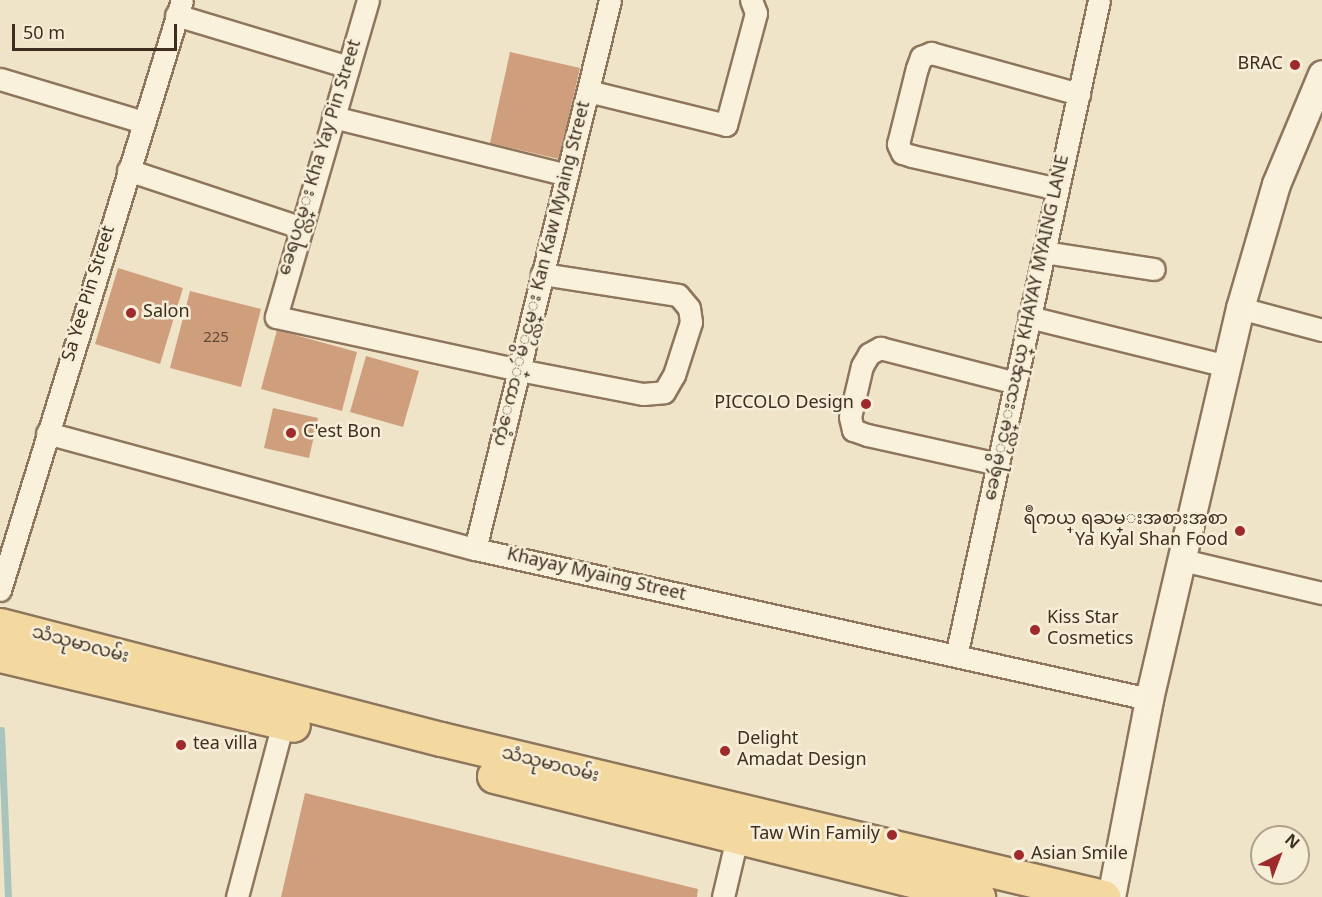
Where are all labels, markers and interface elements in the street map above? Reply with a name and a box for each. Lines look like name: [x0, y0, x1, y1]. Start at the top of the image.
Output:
scale bar: [15, 12, 180, 50]
text: 50 m: [23, 15, 65, 54]
street label: ခေရပင္လမ္း Kha Yay Pin Street: [275, 38, 367, 278]
place label: BRAC: [1238, 54, 1283, 76]
marker: BRAC: [1288, 58, 1302, 72]
street label: ကံ့ေကာ္ဴမိႂင္လမ္း Kan Kaw Myaing Street: [490, 99, 596, 449]
street label: ခေရဴမိႂင္လမ္းသၾယ္ KHAYAY MYAING LANE: [981, 153, 1075, 503]
street label: Sa Yee Pin Street: [59, 224, 121, 364]
place label: Salon: [143, 302, 190, 324]
marker: Salon: [124, 306, 138, 320]
house number: 225: [203, 330, 229, 348]
place label: PICCOLO Design: [714, 393, 854, 415]
marker: PICCOLO Design: [859, 397, 873, 411]
place label: C'est Bon: [303, 422, 381, 444]
marker: C'est Bon: [284, 426, 298, 440]
place label: ရဳကယ္ ရႀမ္းအစားအစာ Ya Kyal Shan Food: [1023, 510, 1228, 552]
marker: ရဳကယ္ ရႀမ္းအစားအစာ Ya Kyal Shan Food: [1233, 524, 1247, 538]
street label: Khayay Myaing Street: [504, 545, 688, 607]
place label: Kiss Star Cosmetics: [1047, 609, 1133, 652]
street label: သံသုမာလမ်း: [29, 623, 131, 669]
marker: Kiss Star Cosmetics: [1028, 623, 1042, 637]
place label: Delight Amadat Design: [737, 730, 867, 772]
place label: tea villa: [193, 734, 258, 756]
marker: tea villa: [174, 738, 188, 752]
street label: သံသုမာလမ်း: [499, 743, 601, 789]
marker: Delight Amadat Design: [718, 744, 732, 758]
place label: Taw Win Family: [751, 824, 880, 846]
north arrow: [1250, 825, 1310, 885]
text: N: [1274, 825, 1308, 860]
marker: Taw Win Family: [885, 828, 899, 842]
place label: Asian Smile: [1031, 844, 1128, 866]
marker: Asian Smile: [1012, 848, 1026, 862]

